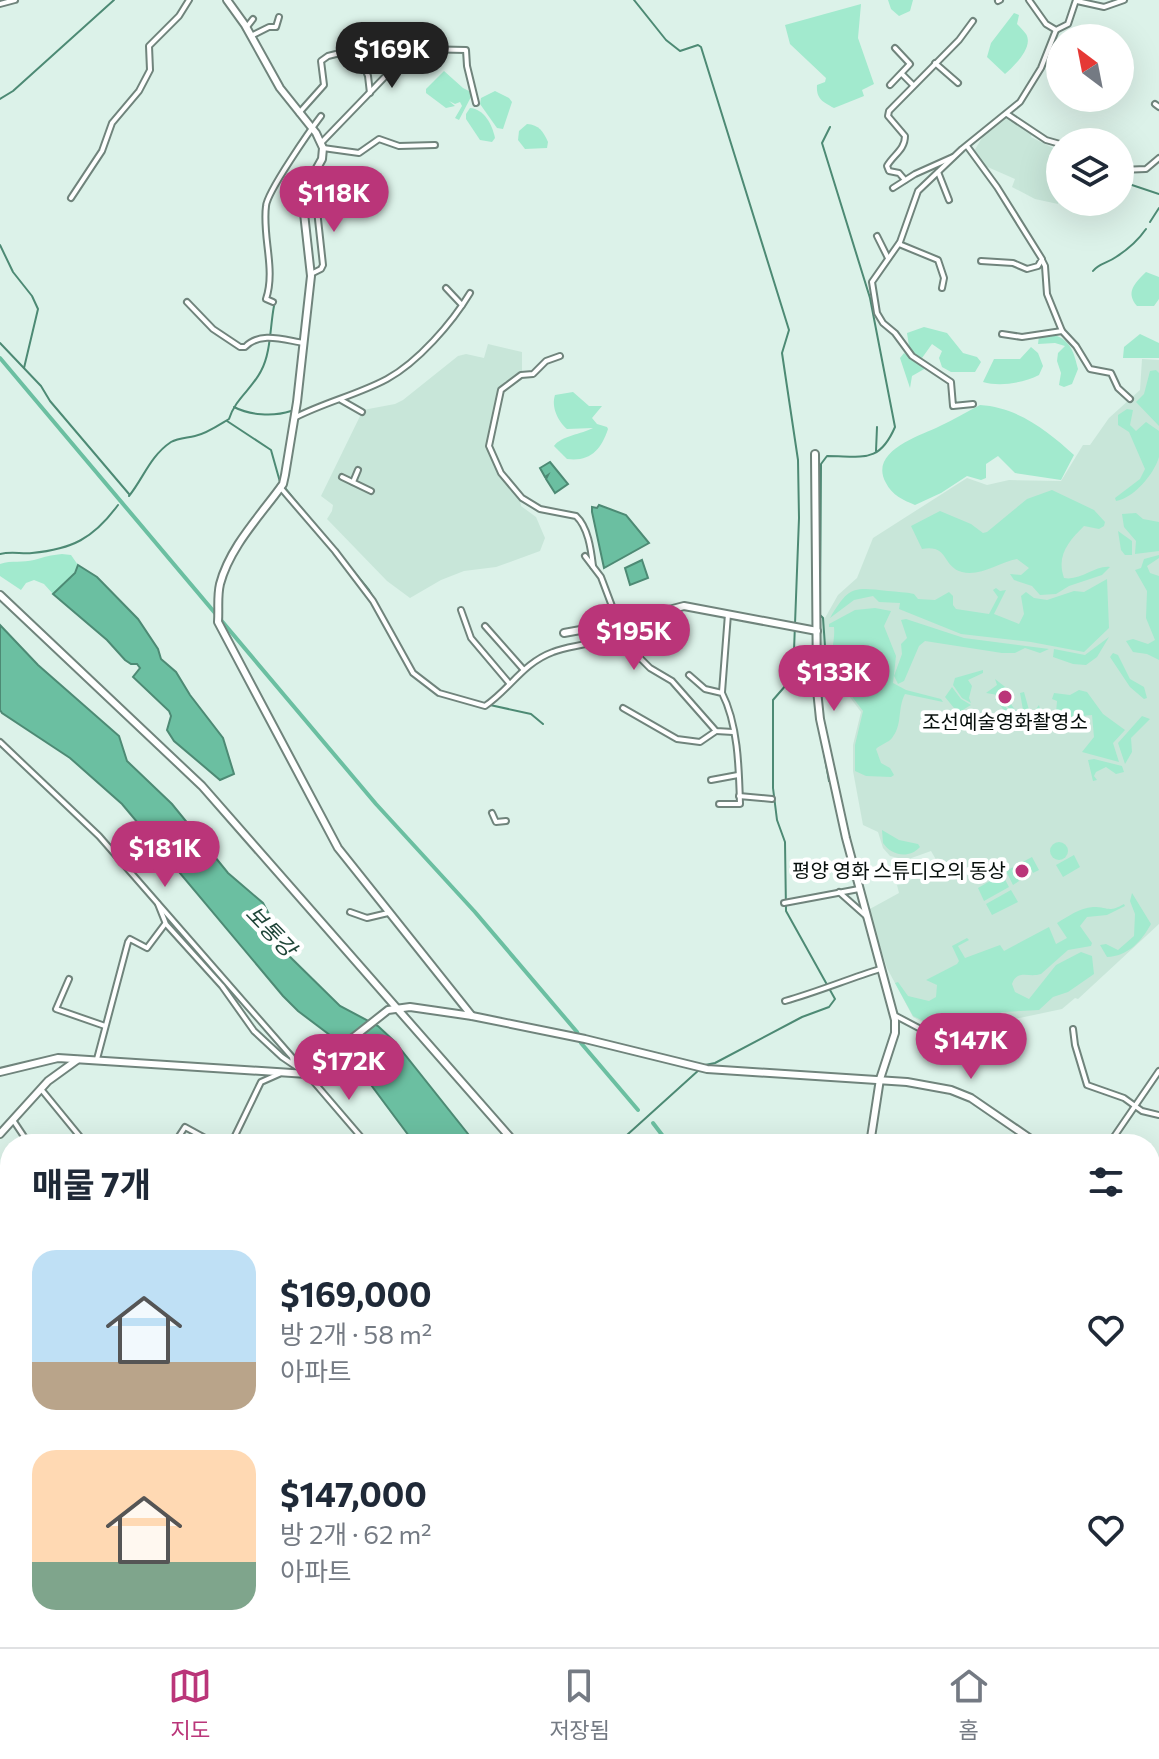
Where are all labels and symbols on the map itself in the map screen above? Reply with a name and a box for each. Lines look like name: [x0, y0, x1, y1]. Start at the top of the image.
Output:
pin: $169K: [336, 22, 448, 90]
north arrow: [1046, 24, 1134, 112]
pin: $118K: [278, 166, 390, 234]
pin: $195K: [578, 604, 690, 672]
pin: $133K: [778, 645, 890, 713]
marker: 조선예술영화촬영소: [996, 688, 1014, 706]
place label: 조선예술영화촬영소: [922, 709, 1088, 733]
pin: $181K: [109, 821, 221, 889]
place label: 평양 영화 스튜디오의 동상: [792, 858, 1006, 882]
marker: 평양 영화 스튜디오의 동상: [1013, 862, 1031, 880]
water label: 보통강: [241, 899, 304, 964]
pin: $147K: [915, 1013, 1027, 1081]
pin: $172K: [293, 1034, 405, 1102]

